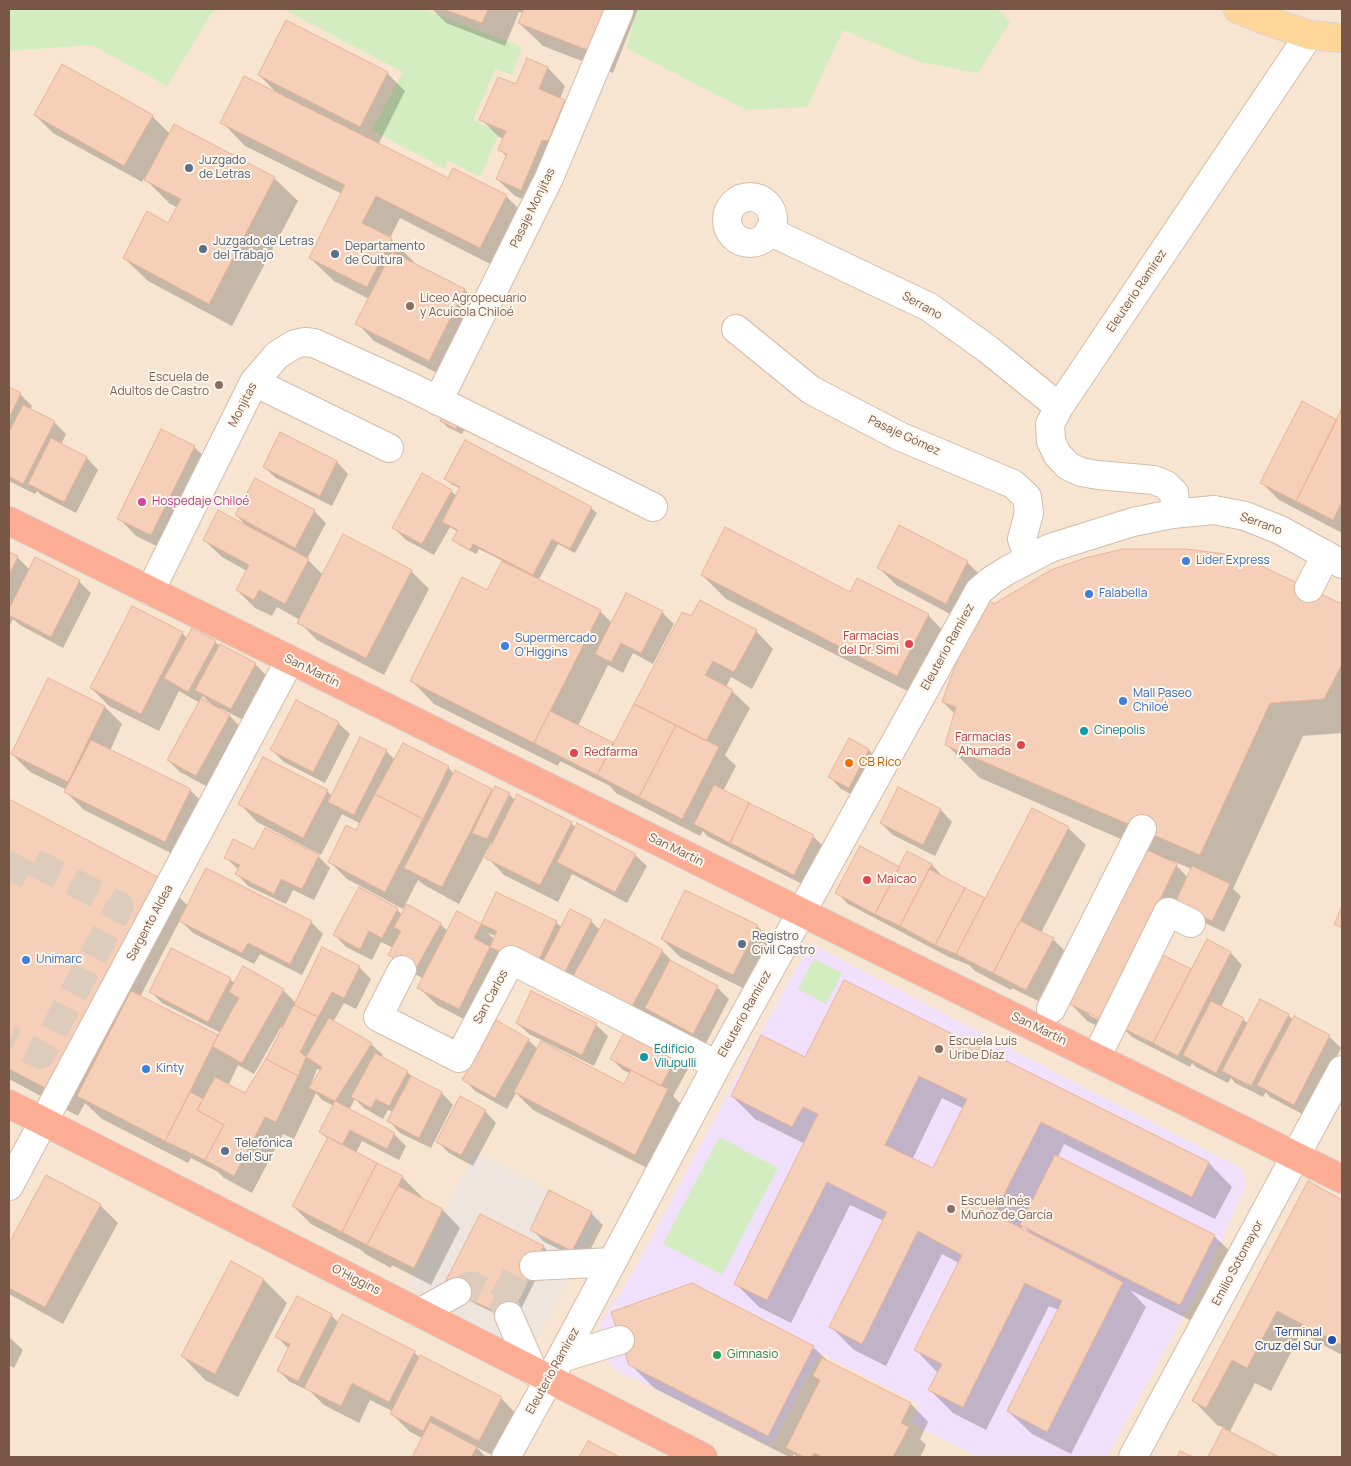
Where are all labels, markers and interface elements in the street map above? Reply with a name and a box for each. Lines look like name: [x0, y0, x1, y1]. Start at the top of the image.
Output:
place label: Juzgado de Letras: [199, 154, 251, 182]
marker: Juzgado de Letras: [183, 162, 195, 174]
street label: Pasaje Monjitas: [507, 166, 559, 250]
place label: Juzgado de Letras del Trabajo: [213, 235, 314, 263]
place label: Departamento de Cultura: [345, 240, 425, 268]
marker: Juzgado de Letras del Trabajo: [197, 243, 209, 255]
street label: Eleuterio Ramírez: [1104, 247, 1170, 335]
marker: Departamento de Cultura: [329, 248, 341, 260]
street label: Serrano: [899, 289, 945, 323]
place label: Liceo Agropecuario y Acuícola Chiloé: [420, 292, 527, 320]
marker: Liceo Agropecuario y Acuícola Chiloé: [404, 300, 416, 312]
place label: Escuela de Adultos de Castro: [110, 371, 209, 399]
marker: Escuela de Adultos de Castro: [213, 379, 225, 391]
street label: Monjitas: [226, 380, 260, 430]
street label: Pasaje Gómez: [866, 413, 942, 459]
place label: Hospedaje Chiloé: [152, 495, 249, 509]
marker: Hospedaje Chiloé: [136, 496, 148, 508]
street label: Serrano: [1238, 510, 1284, 538]
place label: Lider Express: [1196, 554, 1270, 568]
marker: Lider Express: [1180, 555, 1192, 567]
place label: Falabella: [1099, 587, 1147, 601]
marker: Falabella: [1083, 588, 1095, 600]
street label: Eleuterio Ramírez: [918, 601, 978, 693]
place label: Farmacias del Dr. Simi: [840, 630, 899, 658]
place label: Supermercado O'Higgins: [515, 632, 597, 660]
marker: Farmacias del Dr. Simi: [903, 638, 915, 650]
marker: Supermercado O'Higgins: [499, 640, 511, 652]
street label: San Martín: [282, 652, 342, 690]
place label: Mall Paseo Chiloé: [1133, 687, 1192, 715]
marker: Mall Paseo Chiloé: [1117, 695, 1129, 707]
place label: Cinepolis: [1094, 724, 1145, 738]
marker: Cinepolis: [1078, 725, 1090, 737]
place label: Farmacias Ahumada: [955, 731, 1011, 759]
marker: Farmacias Ahumada: [1015, 739, 1027, 751]
place label: Redfarma: [584, 746, 638, 760]
marker: Redfarma: [568, 747, 580, 759]
place label: CB Rico: [859, 756, 901, 770]
marker: CB Rico: [843, 757, 855, 769]
street label: San Martín: [646, 831, 706, 869]
place label: Maicao: [877, 873, 917, 887]
marker: Maicao: [861, 874, 873, 886]
street label: Sargento Aldea: [124, 882, 176, 964]
place label: Registro Civil Castro: [752, 930, 815, 958]
marker: Registro Civil Castro: [736, 938, 748, 950]
place label: Unimarc: [36, 953, 82, 967]
marker: Unimarc: [20, 954, 32, 966]
street label: San Carlos: [471, 967, 511, 1027]
street label: Eleuterio Ramírez: [715, 968, 775, 1060]
street label: San Martín: [1009, 1010, 1069, 1048]
place label: Escuela Luis Uribe Díaz: [949, 1035, 1017, 1063]
place label: Edificio Vilupulli: [654, 1043, 696, 1071]
marker: Escuela Luis Uribe Díaz: [933, 1043, 945, 1055]
marker: Edificio Vilupulli: [638, 1051, 650, 1063]
place label: Kinty: [156, 1062, 184, 1076]
marker: Kinty: [140, 1063, 152, 1075]
place label: Telefónica del Sur: [235, 1137, 292, 1165]
marker: Telefónica del Sur: [219, 1145, 231, 1157]
place label: Escuela Inés Muñoz de García: [961, 1195, 1053, 1223]
marker: Escuela Inés Muñoz de García: [945, 1203, 957, 1215]
street label: Emilio Sotomayor: [1209, 1218, 1267, 1308]
street label: O'Higgins: [329, 1262, 383, 1298]
street label: Eleuterio Ramírez: [523, 1325, 583, 1417]
place label: Terminal Cruz del Sur: [1255, 1326, 1322, 1354]
marker: Terminal Cruz del Sur: [1326, 1334, 1338, 1346]
place label: Gimnasio: [727, 1348, 778, 1362]
marker: Gimnasio: [711, 1349, 723, 1361]

